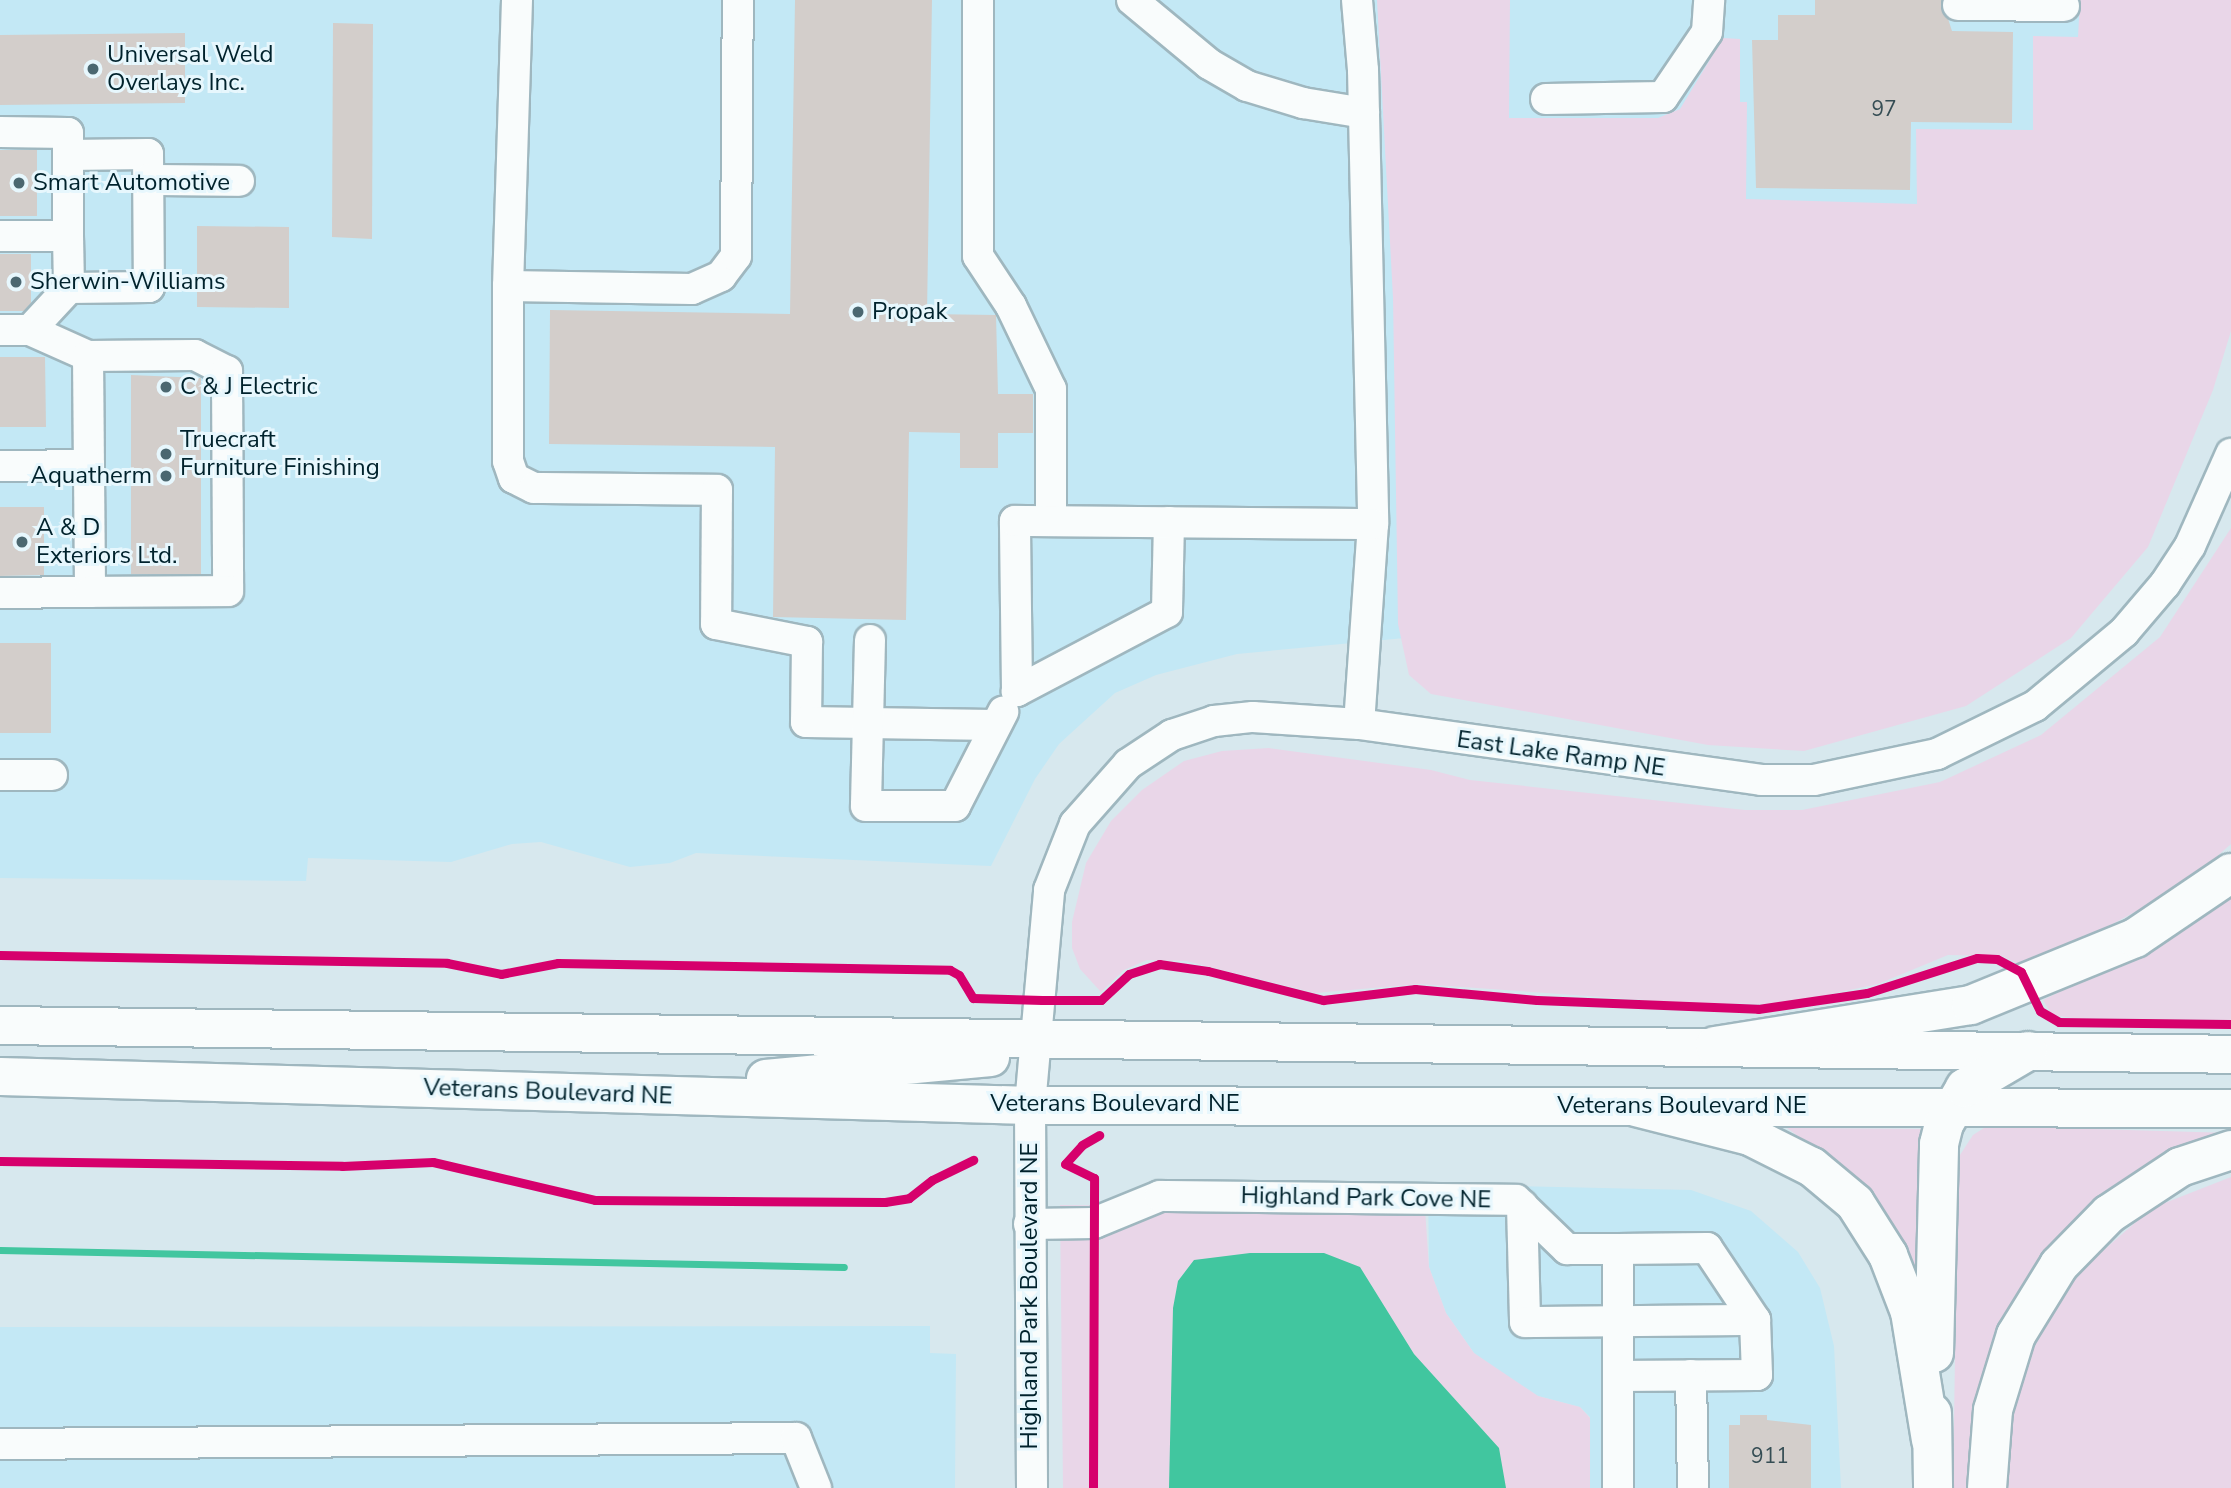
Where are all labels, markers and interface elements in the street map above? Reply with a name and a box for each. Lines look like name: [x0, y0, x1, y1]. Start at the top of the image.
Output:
place label: Universal Weld Overlays Inc.: [107, 41, 273, 97]
marker: Universal Weld Overlays Inc.: [85, 61, 101, 77]
house number: 97: [1871, 96, 1897, 122]
place label: Smart Automotive: [33, 169, 230, 197]
marker: Smart Automotive: [11, 175, 27, 191]
place label: Sherwin-Williams: [30, 268, 225, 296]
marker: Sherwin-Williams: [8, 274, 24, 290]
place label: Propak: [872, 298, 947, 326]
marker: Propak: [850, 304, 866, 320]
place label: C & J Electric: [180, 373, 318, 401]
marker: C & J Electric: [158, 379, 174, 395]
place label: Truecraft Furniture Finishing: [180, 426, 380, 482]
marker: Truecraft Furniture Finishing: [158, 446, 174, 462]
place label: Aquatherm: [31, 462, 152, 490]
marker: Aquatherm: [158, 468, 174, 484]
place label: A & D Exteriors Ltd.: [36, 514, 178, 570]
marker: A & D Exteriors Ltd.: [14, 534, 30, 550]
street label: East Lake Ramp NE: [1455, 725, 1667, 783]
street label: Veterans Boulevard NE: [423, 1073, 673, 1111]
street label: Veterans Boulevard NE: [990, 1090, 1240, 1118]
street label: Veterans Boulevard NE: [1557, 1092, 1807, 1120]
street label: Highland Park Boulevard NE: [1016, 1142, 1044, 1450]
street label: Highland Park Cove NE: [1240, 1181, 1492, 1215]
house number: 911: [1751, 1443, 1789, 1469]

